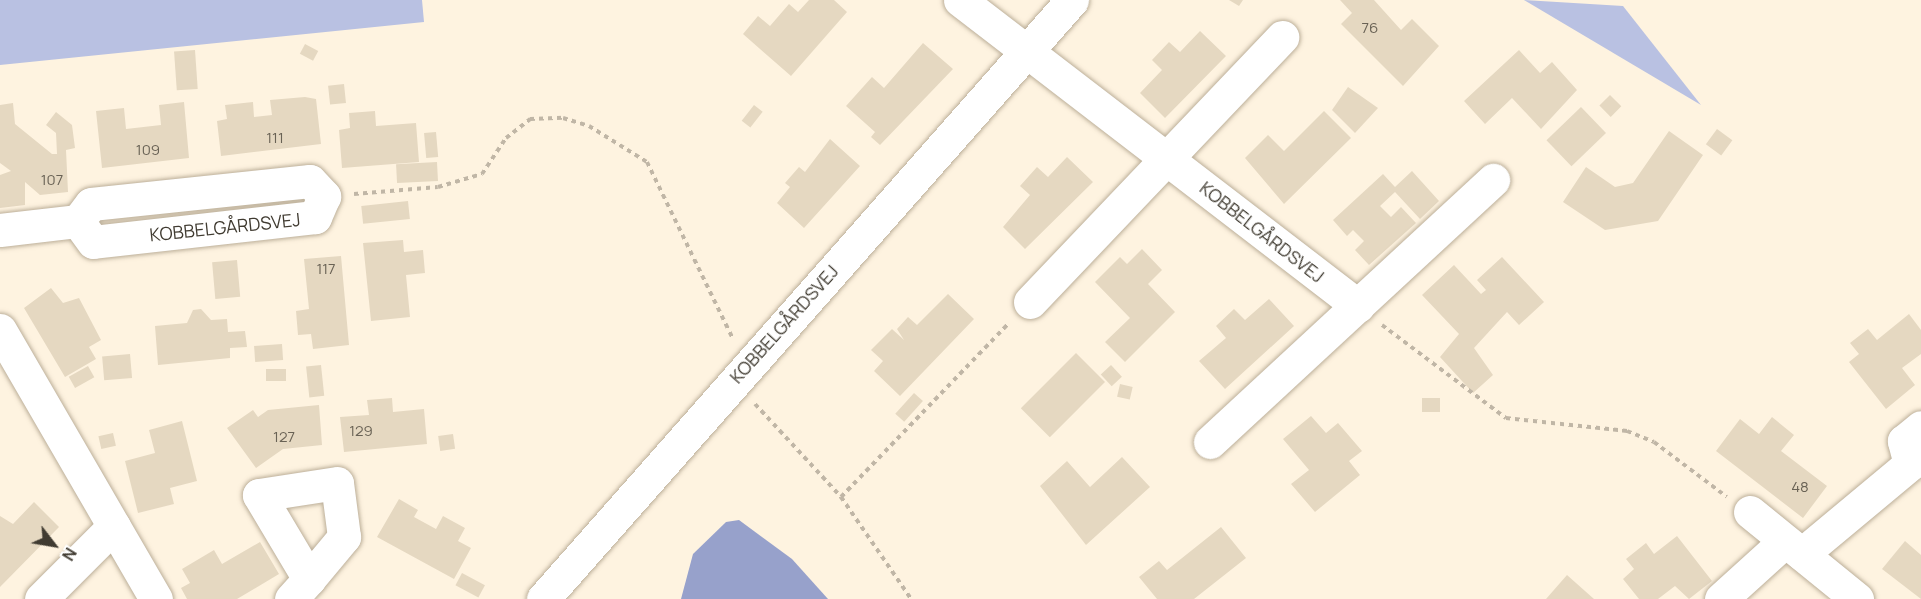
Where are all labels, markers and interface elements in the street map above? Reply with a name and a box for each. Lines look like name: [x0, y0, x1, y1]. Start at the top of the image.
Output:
house number: 76: [1362, 19, 1378, 37]
house number: 111: [266, 129, 284, 147]
house number: 109: [136, 141, 160, 159]
house number: 107: [41, 171, 63, 189]
street label: KOBBELGÅRDSVEJ: [1196, 177, 1328, 287]
street label: KOBBELGÅRDSVEJ: [148, 208, 302, 246]
house number: 117: [316, 260, 336, 278]
street label: KOBBELGÅRDSVEJ: [725, 260, 843, 388]
house number: 129: [349, 422, 373, 440]
house number: 127: [273, 428, 295, 446]
house number: 48: [1791, 478, 1809, 496]
north arrow: [24, 515, 84, 575]
text: N: [57, 544, 82, 565]

